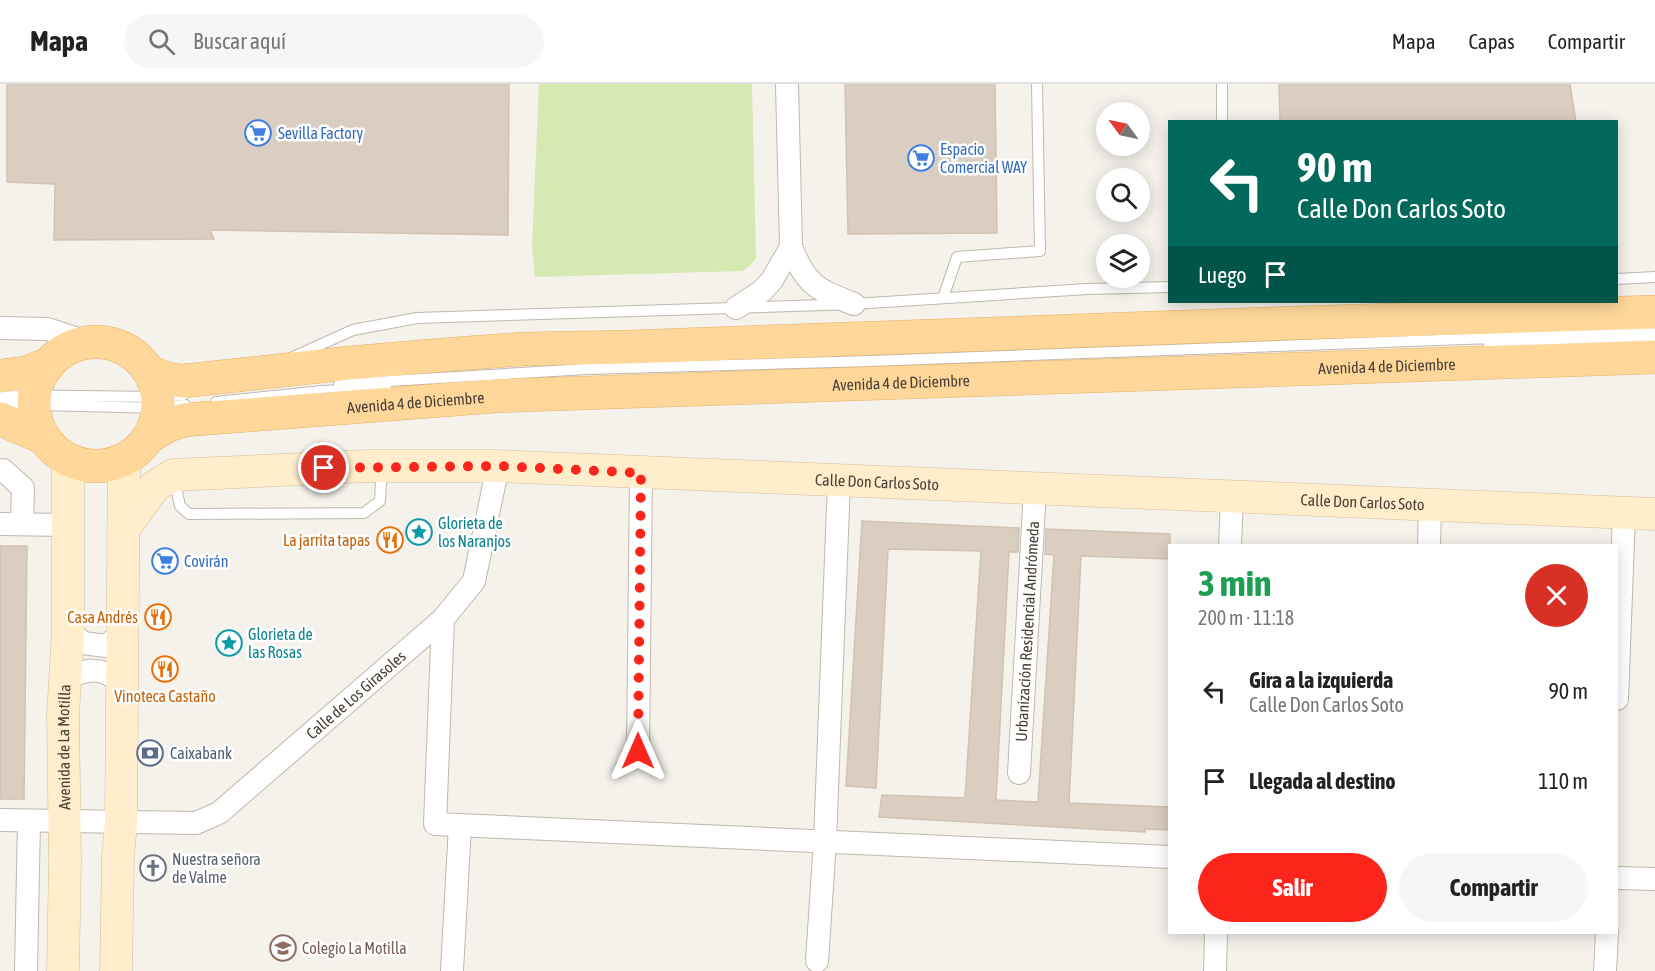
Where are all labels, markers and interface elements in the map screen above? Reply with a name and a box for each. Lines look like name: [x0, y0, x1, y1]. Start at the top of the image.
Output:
search box: [124, 14, 544, 68]
text: Mapa: [30, 25, 88, 57]
icon: search: [145, 25, 178, 58]
text: Buscar aquí: [193, 28, 286, 54]
text: Mapa: [1392, 29, 1435, 53]
text: Capas: [1468, 29, 1515, 53]
text: Compartir: [1548, 29, 1625, 53]
north arrow: [1096, 102, 1150, 156]
map controls: [1096, 102, 1150, 288]
supermarket icon: Sevilla Factory: [243, 118, 273, 148]
place label: Sevilla Factory: [278, 124, 363, 143]
place label: Espacio Comercial WAY: [940, 140, 1028, 176]
supermarket icon: Espacio Comercial WAY: [906, 143, 936, 173]
text: 90 m: [1297, 143, 1372, 191]
icon: left: [1198, 144, 1276, 222]
button: search: [1096, 168, 1150, 222]
text: Calle Don Carlos Soto: [1297, 193, 1506, 224]
button: layers: [1096, 234, 1150, 288]
icon: arrive: [1259, 258, 1292, 291]
text: Luego: [1198, 262, 1247, 288]
street label: Avenida 4 de Diciembre: [1318, 355, 1456, 377]
street label: Avenida 4 de Diciembre: [832, 371, 970, 394]
street label: Avenida 4 de Diciembre: [346, 388, 485, 416]
pin: [298, 442, 349, 493]
icon: arrive: [307, 451, 340, 484]
street label: Calle Don Carlos Soto: [815, 470, 939, 493]
street label: Calle Don Carlos Soto: [1300, 490, 1425, 513]
place label: Glorieta de los Naranjos: [438, 514, 511, 551]
place icon: Glorieta de los Naranjos: [404, 517, 434, 547]
street label: Urbanización Residencial Andrómeda: [1012, 520, 1042, 742]
restaurant icon: La jarrita tapas: [375, 525, 405, 555]
place label: La jarrita tapas: [283, 531, 370, 550]
supermarket icon: Covirán: [150, 546, 180, 576]
place label: Covirán: [184, 552, 228, 570]
text: 3 min: [1198, 562, 1272, 604]
button: close: [1525, 564, 1588, 627]
restaurant icon: Casa Andrés: [143, 602, 173, 632]
text: 200 m · 11:18: [1198, 606, 1294, 629]
place label: Casa Andrés: [67, 608, 138, 626]
place label: Glorieta de las Rosas: [248, 625, 313, 661]
place icon: Glorieta de las Rosas: [214, 628, 244, 658]
street label: Calle de Los Girasoles: [302, 647, 409, 742]
restaurant icon: Vinoteca Castaño: [150, 654, 180, 684]
text: Gira a la izquierda: [1249, 667, 1393, 693]
icon: left: [1198, 675, 1231, 708]
text: 90 m: [1548, 678, 1588, 704]
street label: Avenida de La Motilla: [54, 684, 74, 810]
place label: Vinoteca Castaño: [114, 687, 216, 705]
text: Calle Don Carlos Soto: [1249, 693, 1404, 716]
position arrow: [606, 719, 670, 783]
bank icon: Caixabank: [135, 738, 165, 768]
place label: Caixabank: [170, 744, 232, 762]
icon: arrive: [1198, 765, 1231, 798]
text: Llegada al destino: [1249, 768, 1396, 794]
text: 110 m: [1538, 768, 1588, 794]
place label: Nuestra señora de Valme: [172, 850, 261, 886]
church icon: Nuestra señora de Valme: [138, 853, 168, 883]
button: Salir: [1198, 853, 1387, 922]
button: Compartir: [1399, 853, 1588, 922]
school or university icon: Colegio La Motilla: [268, 933, 298, 963]
place label: Colegio La Motilla: [302, 939, 407, 958]

